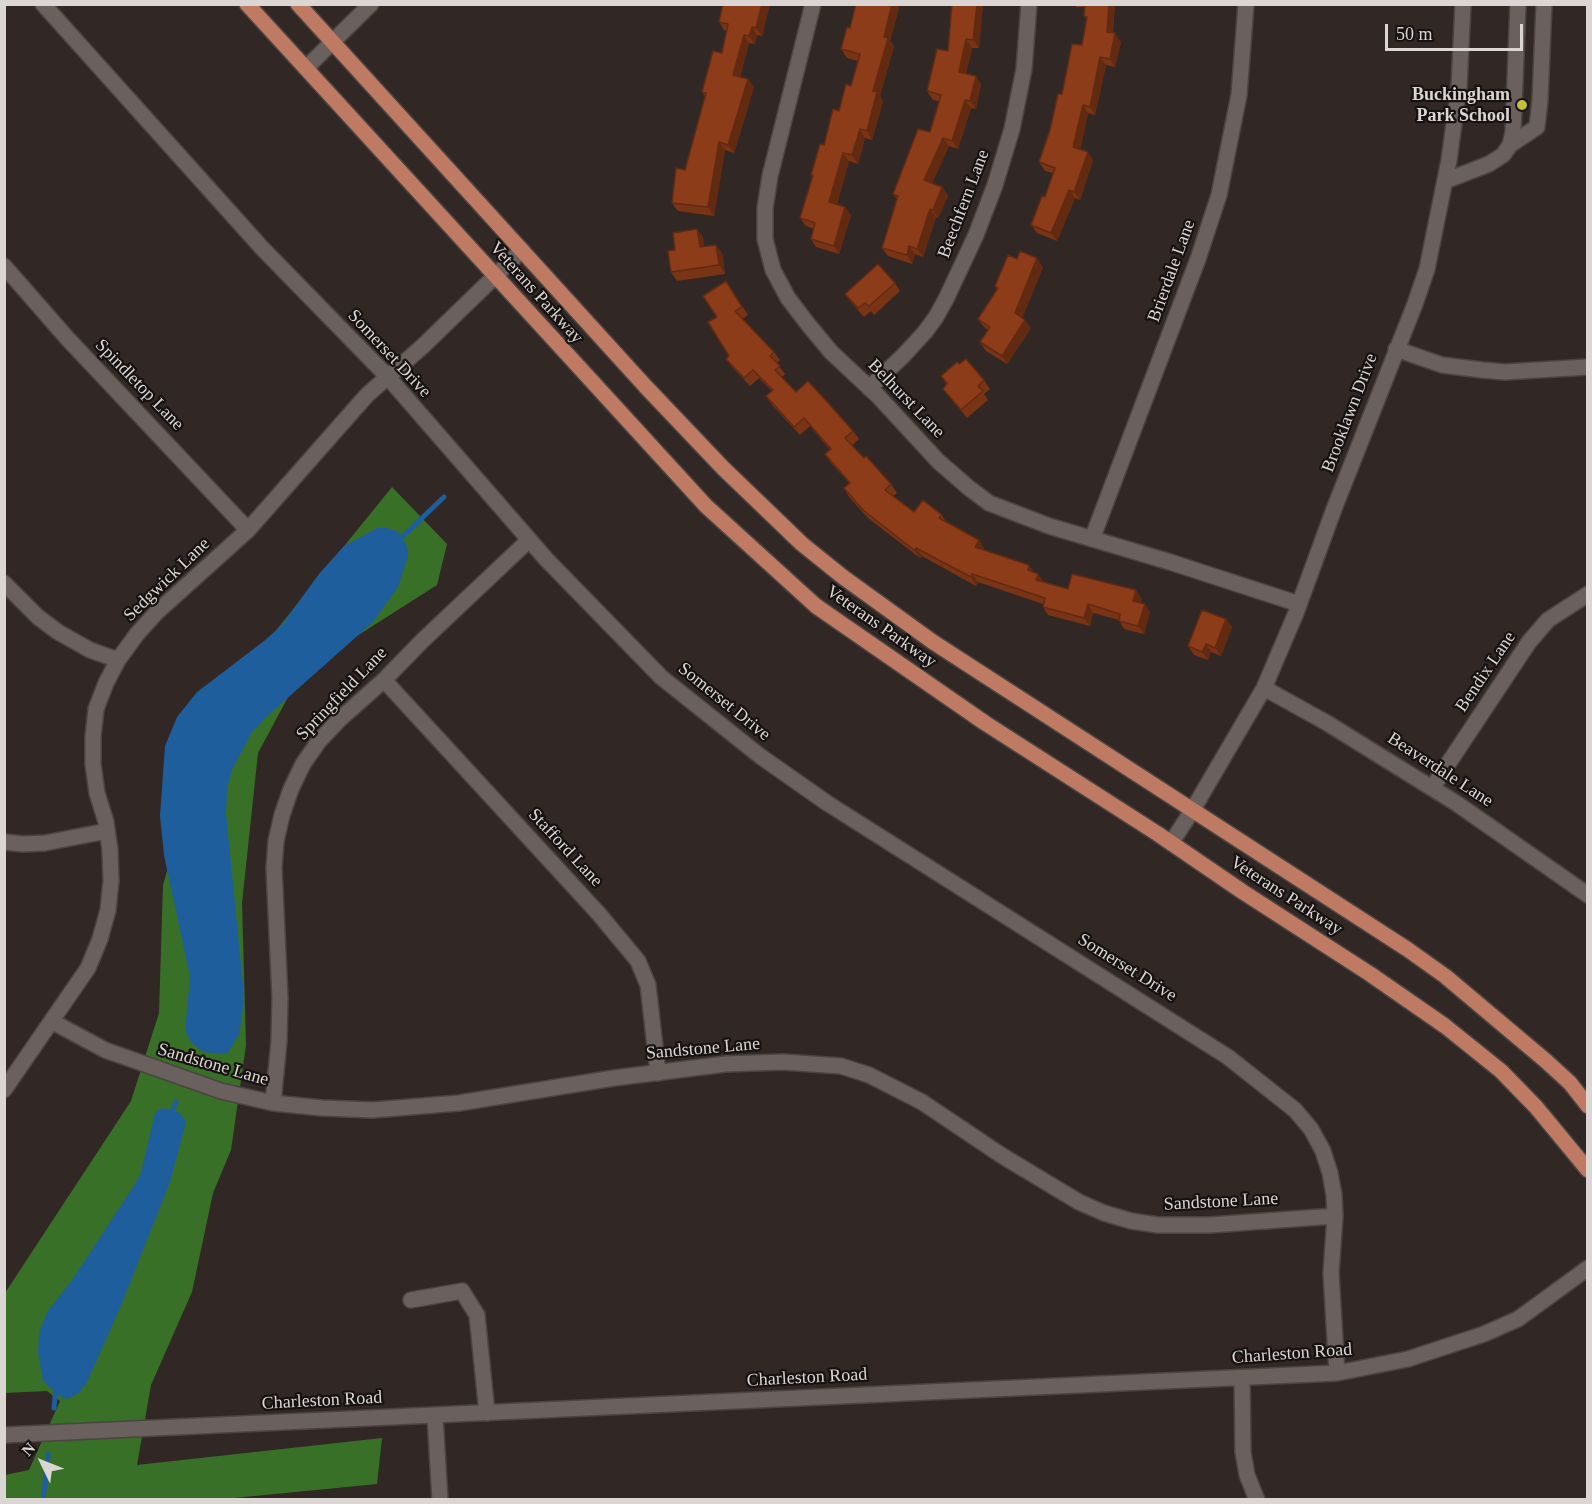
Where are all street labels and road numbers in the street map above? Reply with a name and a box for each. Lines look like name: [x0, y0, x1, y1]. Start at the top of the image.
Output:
street label: Beechfern Lane: [933, 147, 995, 261]
street label: Brierdale Lane: [1143, 217, 1201, 325]
street label: Veterans Parkway: [485, 238, 587, 348]
street label: Somerset Drive: [343, 306, 435, 402]
street label: Spindletop Lane: [90, 335, 188, 435]
street label: Brooklawn Drive: [1317, 351, 1383, 475]
street label: Belhurst Lane: [863, 355, 949, 443]
street label: Sedgwick Lane: [119, 534, 215, 626]
street label: Veterans Parkway: [822, 581, 940, 673]
street label: Bendix Lane: [1451, 628, 1521, 716]
street label: Springfield Lane: [292, 643, 392, 745]
street label: Somerset Drive: [673, 658, 775, 746]
street label: Beaverdale Lane: [1383, 728, 1497, 812]
street label: Stafford Lane: [523, 804, 607, 892]
street label: Veterans Parkway: [1226, 852, 1346, 940]
street label: Somerset Drive: [1074, 929, 1180, 1007]
street label: Sandstone Lane: [645, 1033, 761, 1065]
street label: Sandstone Lane: [155, 1039, 271, 1091]
street label: Sandstone Lane: [1163, 1188, 1279, 1216]
street label: Charleston Road: [1231, 1339, 1353, 1369]
street label: Charleston Road: [746, 1364, 868, 1392]
street label: Charleston Road: [261, 1387, 383, 1415]

